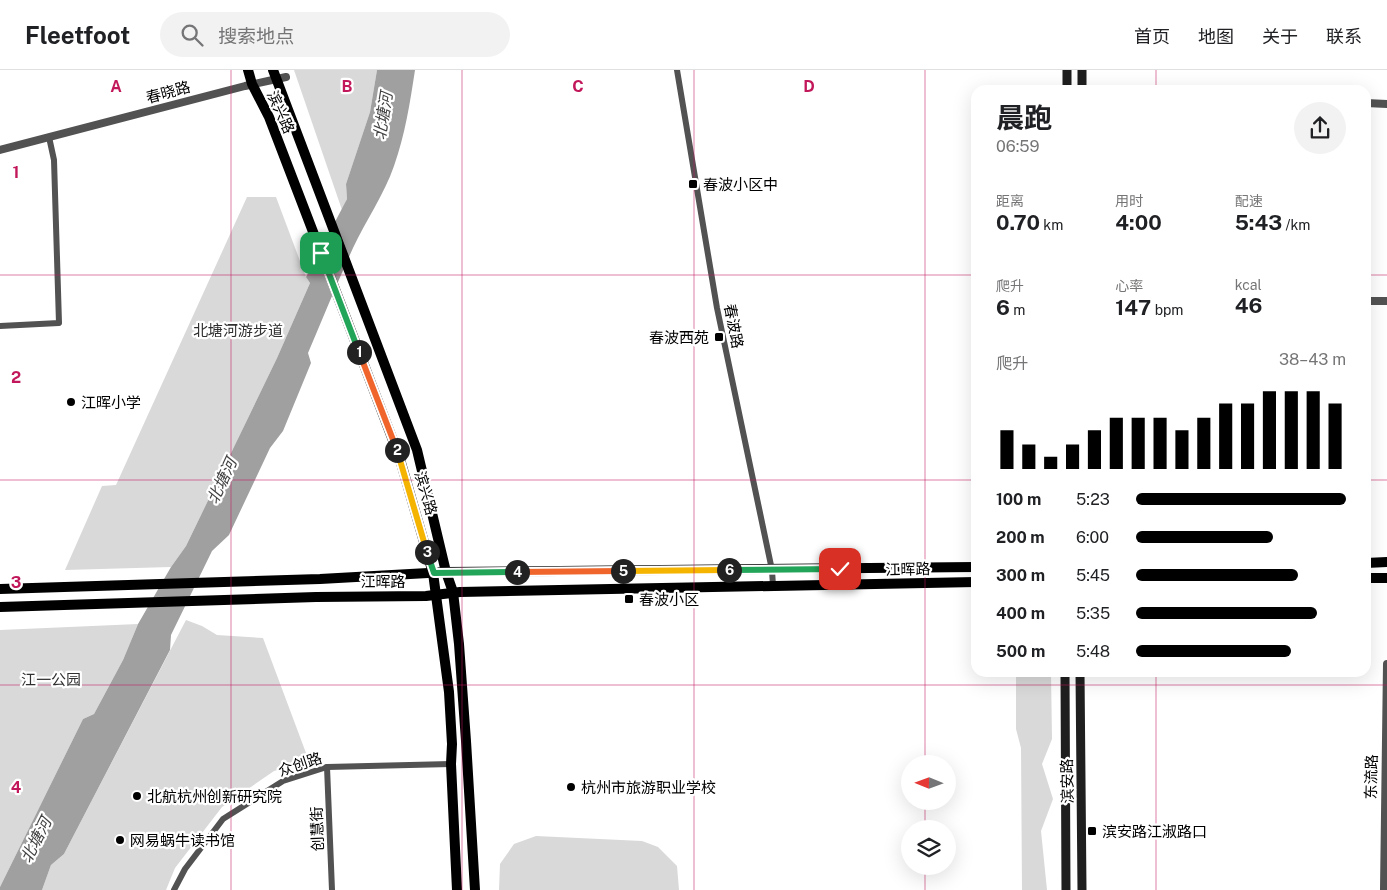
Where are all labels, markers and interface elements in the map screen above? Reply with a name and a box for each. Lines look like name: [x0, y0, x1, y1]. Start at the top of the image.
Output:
search box: [160, 12, 510, 57]
text: Fleetfoot: [25, 21, 130, 49]
icon: search: [178, 21, 206, 49]
text: 搜索地点: [218, 25, 294, 47]
text: 首页: [1134, 26, 1170, 47]
text: 地图: [1198, 26, 1234, 47]
text: 关于: [1262, 26, 1298, 47]
text: 联系: [1326, 26, 1362, 47]
text: A: [110, 77, 122, 96]
text: B: [342, 77, 353, 96]
text: C: [572, 77, 584, 96]
text: D: [803, 77, 815, 96]
street label: 春晓路: [144, 78, 192, 106]
street label: 滨兴路: [264, 88, 298, 136]
water label: 北塘河: [370, 88, 397, 141]
text: 晨跑: [996, 101, 1052, 134]
button: share: [1294, 102, 1346, 154]
text: 06:59: [996, 137, 1040, 156]
text: 1: [13, 163, 19, 182]
place label: 春波小区中: [703, 176, 778, 193]
marker: 春波小区中: [687, 178, 699, 190]
text: 距离: [996, 193, 1024, 209]
text: 用时: [1115, 193, 1143, 209]
text: 配速: [1235, 193, 1263, 209]
text: 0.70: [996, 210, 1040, 235]
text: 4:00: [1115, 210, 1162, 235]
text: 5:43: [1235, 210, 1282, 235]
text: km: [1040, 217, 1063, 233]
text: /km: [1282, 217, 1310, 233]
pin: [300, 232, 342, 274]
icon: arrive: [307, 239, 335, 267]
text: kcal: [1235, 277, 1262, 293]
text: 爬升: [996, 278, 1024, 294]
text: 心率: [1115, 278, 1143, 294]
text: 46: [1235, 293, 1262, 318]
text: 6: [996, 295, 1010, 320]
text: 147: [1115, 295, 1151, 320]
street label: 春波路: [721, 302, 747, 350]
text: m: [1010, 302, 1025, 318]
text: bpm: [1151, 302, 1183, 318]
park label: 北塘河游步道: [193, 322, 283, 339]
place label: 春波西苑: [649, 329, 709, 346]
marker: 春波西苑: [713, 331, 725, 343]
pin: 1: [346, 340, 372, 364]
text: 1: [357, 344, 363, 360]
text: 38–43 m: [1279, 350, 1346, 369]
text: 爬升: [996, 354, 1028, 373]
text: 2: [11, 368, 21, 387]
place label: 江晖小学: [81, 394, 141, 411]
marker: 江晖小学: [65, 396, 77, 408]
pin: 2: [384, 438, 410, 462]
text: 2: [393, 442, 402, 458]
water label: 北塘河: [203, 453, 242, 507]
street label: 滨兴路: [412, 469, 440, 517]
text: 100 m: [996, 490, 1041, 509]
text: 5:23: [1076, 490, 1110, 509]
text: 200 m: [996, 528, 1045, 547]
text: 6:00: [1076, 528, 1109, 547]
pin: 3: [414, 540, 440, 564]
text: 3: [423, 544, 432, 560]
pin: [819, 548, 861, 590]
icon: check: [826, 555, 854, 583]
pin: 5: [610, 558, 636, 584]
pin: 6: [716, 558, 742, 582]
pin: 4: [504, 560, 530, 584]
street label: 江晖路: [885, 560, 931, 578]
text: 6: [725, 562, 734, 578]
text: 5: [619, 563, 628, 579]
text: 4: [513, 564, 522, 580]
text: 300 m: [996, 566, 1045, 585]
text: 5:45: [1076, 566, 1110, 585]
text: 3: [11, 573, 21, 592]
street label: 江晖路: [360, 573, 406, 590]
place label: 春波小区: [639, 591, 699, 608]
marker: 春波小区: [623, 593, 635, 605]
text: 400 m: [996, 604, 1045, 623]
text: 5:35: [1076, 604, 1110, 623]
text: 500 m: [996, 642, 1045, 661]
text: 5:48: [1076, 642, 1110, 661]
park label: 江一公园: [21, 671, 81, 688]
street label: 众创路: [276, 749, 324, 779]
street label: 东流路: [1362, 754, 1380, 800]
north arrow: [901, 755, 956, 810]
map controls: [901, 755, 956, 875]
street label: 滨安路: [1058, 758, 1076, 804]
text: 4: [11, 778, 22, 797]
place label: 杭州市旅游职业学校: [581, 779, 716, 796]
marker: 杭州市旅游职业学校: [565, 781, 577, 793]
place label: 北航杭州创新研究院: [147, 788, 282, 805]
marker: 北航杭州创新研究院: [131, 790, 143, 802]
street label: 创慧街: [308, 806, 326, 852]
water label: 北塘河: [17, 812, 57, 866]
button: layers: [901, 820, 956, 875]
place label: 滨安路江淑路口: [1102, 823, 1207, 840]
marker: 滨安路江淑路口: [1086, 825, 1098, 837]
place label: 网易蜗牛读书馆: [130, 832, 235, 849]
marker: 网易蜗牛读书馆: [114, 834, 126, 846]

